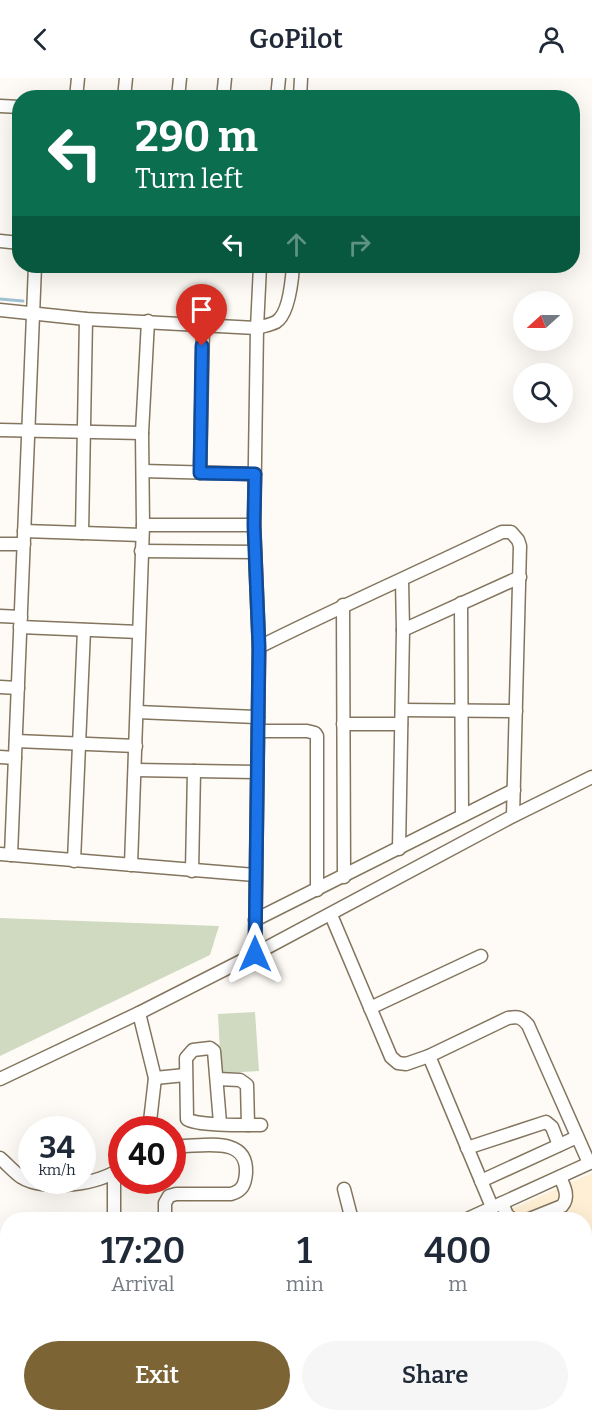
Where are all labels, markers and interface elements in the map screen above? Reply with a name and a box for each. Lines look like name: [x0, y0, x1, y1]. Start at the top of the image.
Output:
icon: back: [24, 23, 57, 56]
text: GoPilot: [249, 23, 343, 55]
icon: person: [535, 23, 568, 56]
text: 290 m: [135, 112, 258, 162]
icon: left: [36, 114, 114, 192]
text: Turn left: [135, 163, 243, 195]
icon: left: [217, 228, 250, 261]
icon: ahead: [280, 228, 313, 261]
icon: right: [343, 228, 376, 261]
pin: [176, 284, 227, 346]
north arrow: [513, 291, 573, 351]
map controls: [513, 291, 573, 423]
icon: arrive: [185, 293, 218, 326]
button: search: [513, 363, 573, 423]
position arrow: [223, 922, 287, 986]
speed limit sign: 40: [108, 1116, 186, 1194]
text: 34: [39, 1130, 75, 1166]
text: km/h: [38, 1161, 76, 1179]
text: 17:20: [100, 1229, 185, 1273]
text: 1: [297, 1229, 312, 1273]
text: 400: [424, 1229, 492, 1273]
text: Arrival: [111, 1272, 175, 1296]
text: min: [286, 1272, 324, 1296]
text: m: [448, 1272, 467, 1296]
button: Exit: [24, 1341, 290, 1410]
button: Share: [302, 1341, 568, 1410]

